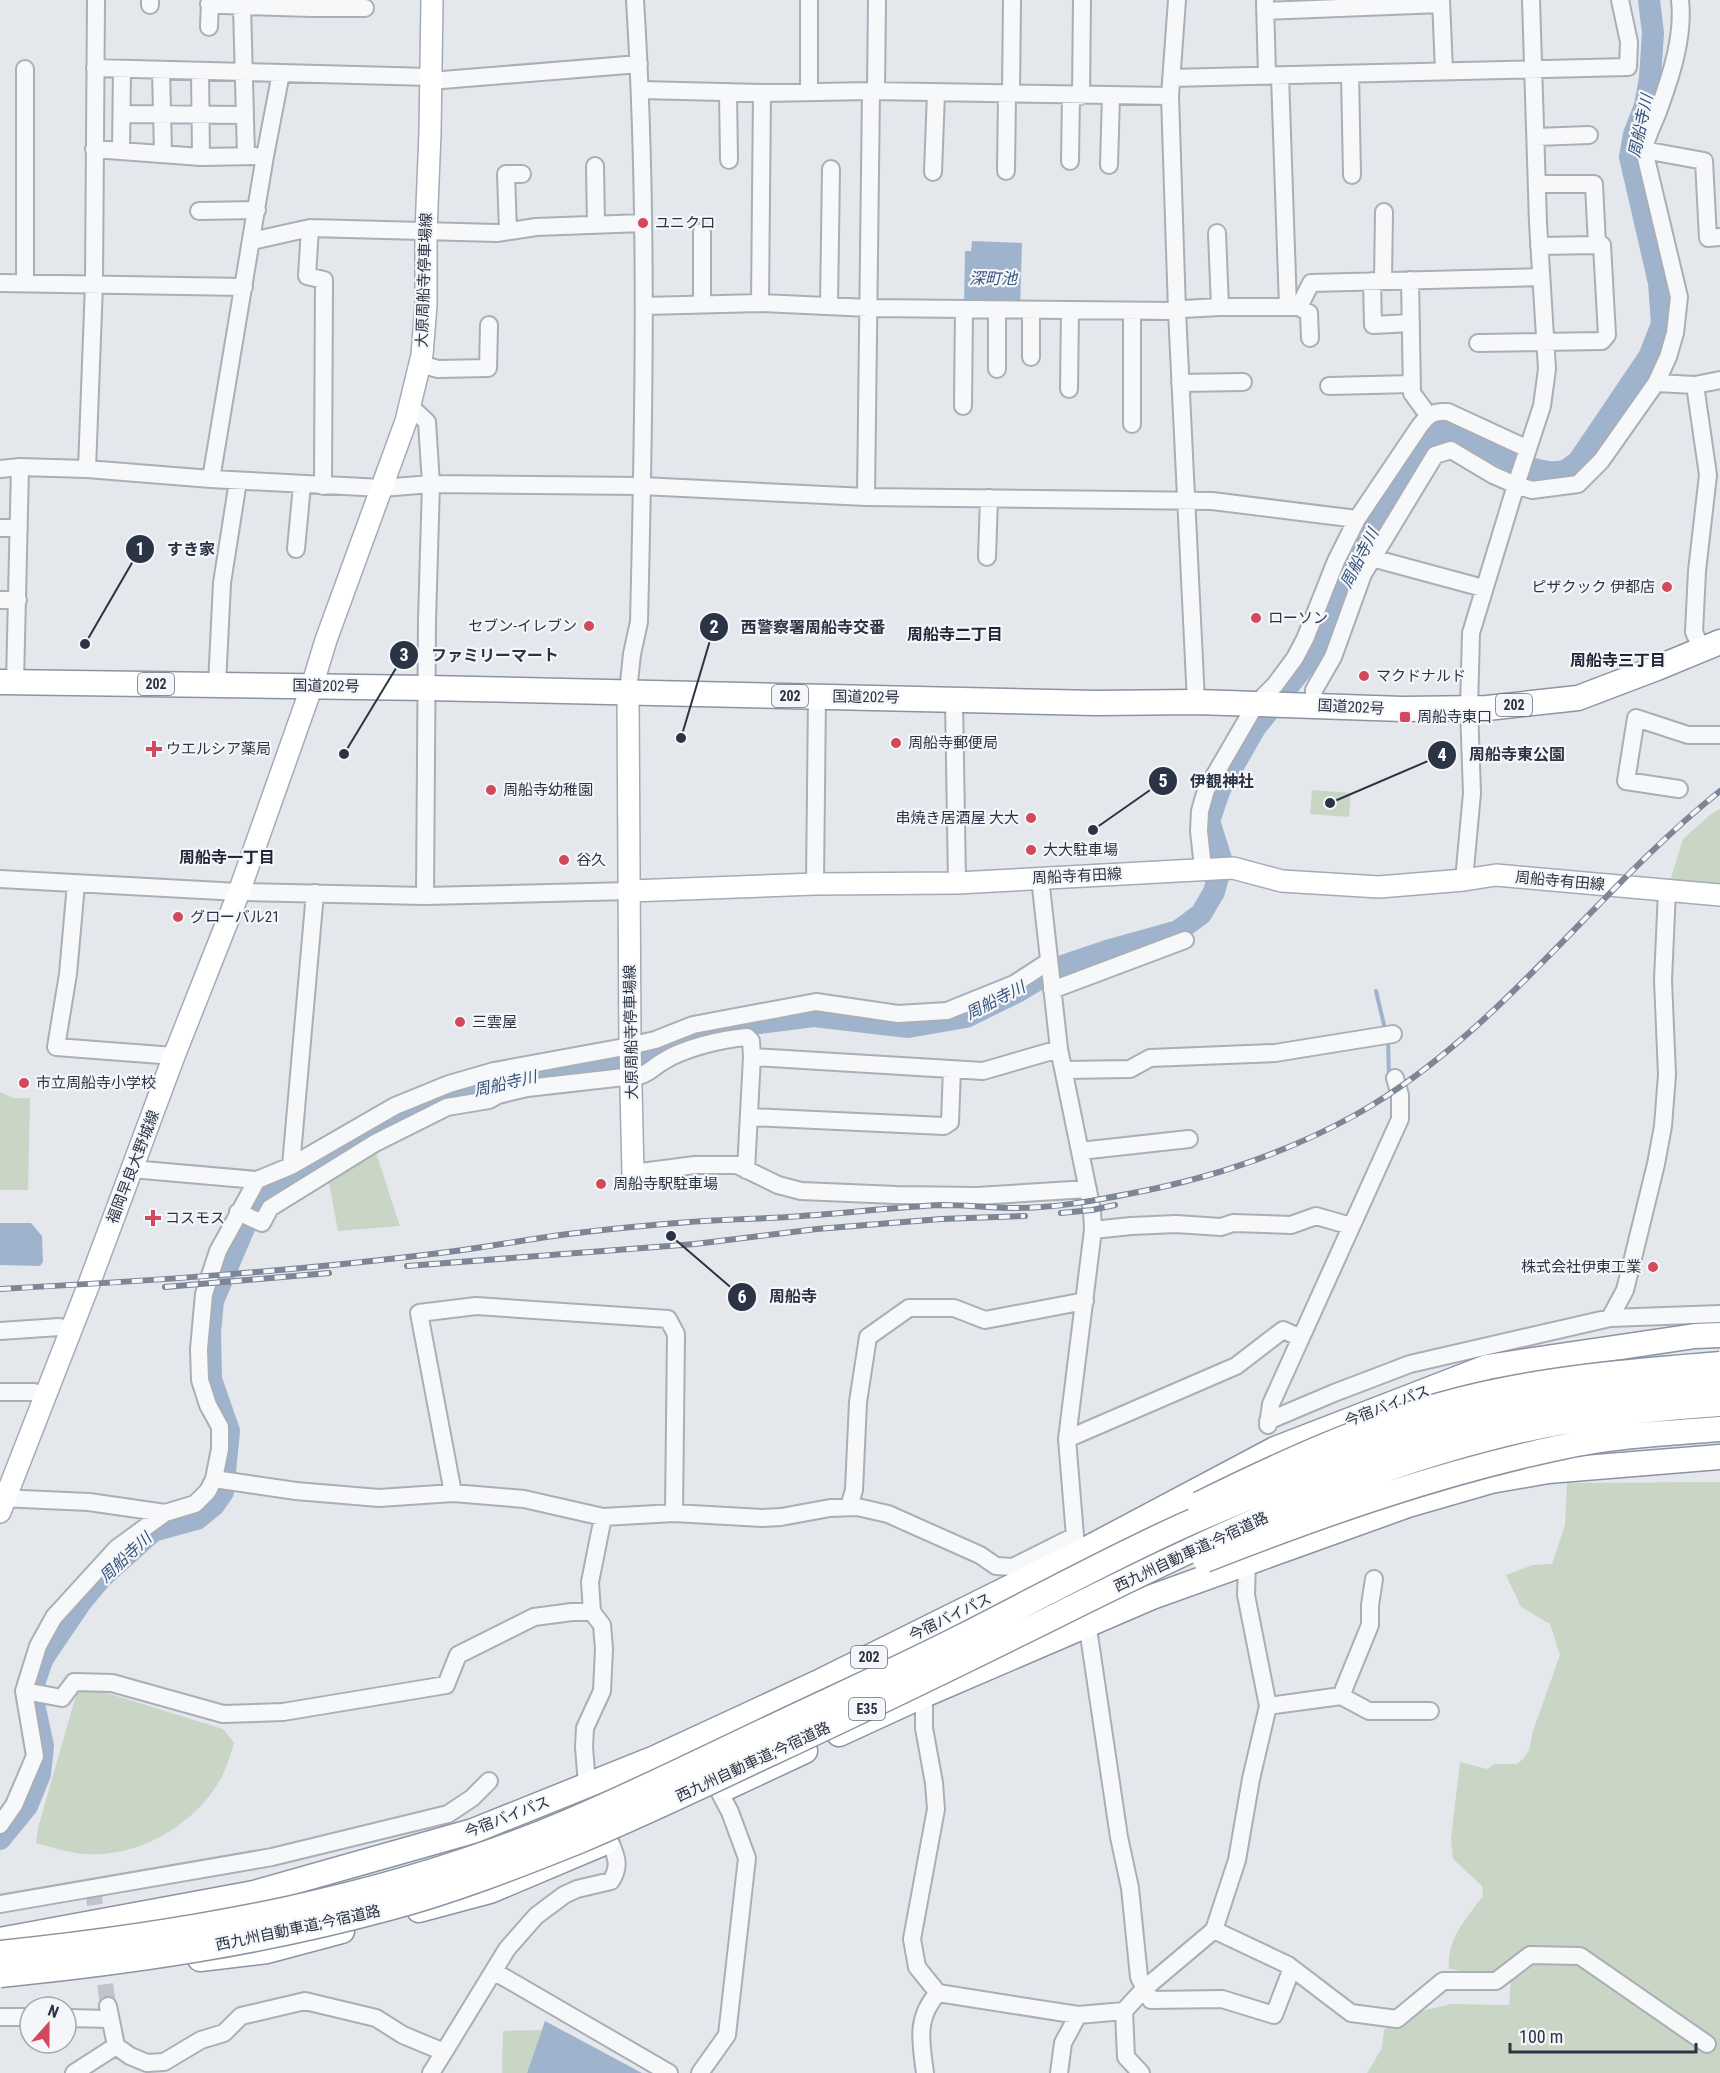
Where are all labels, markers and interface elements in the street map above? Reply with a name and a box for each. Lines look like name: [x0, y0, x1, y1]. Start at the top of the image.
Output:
water label: 周船寺川: [1625, 91, 1657, 159]
street label: 大原周船寺停車場線: [413, 212, 435, 348]
place label: ユニクロ: [655, 214, 715, 232]
marker: ユニクロ: [636, 216, 650, 230]
water label: 深町池: [969, 269, 1019, 288]
water label: 周船寺川: [1336, 524, 1383, 591]
callout: すき家: [125, 532, 227, 566]
text: 1: [135, 538, 145, 559]
text: すき家: [167, 540, 215, 559]
place label: ピザクック 伊都店: [1532, 578, 1655, 596]
marker: ピザクック 伊都店: [1660, 580, 1674, 594]
place label: ローソン: [1268, 609, 1328, 627]
callout: 西警察署周船寺交番: [699, 610, 897, 644]
marker: ローソン: [1249, 611, 1263, 625]
text: 2: [709, 616, 719, 637]
place label: セブン-イレブン: [468, 617, 577, 635]
text: 西警察署周船寺交番: [741, 618, 885, 637]
marker: セブン-イレブン: [582, 619, 596, 633]
district label: 周船寺二丁目: [907, 625, 1003, 644]
callout: ファミリーマート: [389, 638, 571, 672]
text: 3: [399, 644, 409, 665]
text: ファミリーマート: [431, 646, 559, 665]
district label: 周船寺三丁目: [1570, 651, 1666, 670]
place label: マクドナルド: [1376, 667, 1466, 685]
marker: マクドナルド: [1357, 669, 1371, 683]
road number: 202: [138, 673, 174, 695]
street label: 国道202号: [292, 676, 360, 696]
road number: 202: [772, 685, 808, 707]
street label: 国道202号: [832, 687, 900, 707]
road number: 202: [1496, 694, 1532, 716]
street label: 国道202号: [1317, 696, 1385, 718]
place label: 周船寺東口: [1417, 708, 1492, 726]
marker: 周船寺東口: [1398, 710, 1412, 724]
place label: 周船寺郵便局: [908, 734, 998, 752]
marker: 周船寺郵便局: [889, 736, 903, 750]
callout: 周船寺東公園: [1427, 738, 1577, 772]
place label: ウエルシア薬局: [166, 740, 271, 758]
marker: ウエルシア薬局: [147, 742, 161, 756]
text: 4: [1437, 744, 1447, 765]
text: 周船寺東公園: [1469, 745, 1565, 764]
callout: 伊覩神社: [1148, 764, 1266, 798]
text: 5: [1158, 770, 1168, 791]
text: 伊覩神社: [1189, 772, 1254, 791]
place label: 周船寺幼稚園: [503, 781, 593, 799]
marker: 周船寺幼稚園: [484, 783, 498, 797]
place label: 串焼き居酒屋 大大: [896, 809, 1019, 827]
marker: 串焼き居酒屋 大大: [1024, 811, 1038, 825]
place label: 大大駐車場: [1043, 841, 1118, 859]
marker: 大大駐車場: [1024, 843, 1038, 857]
district label: 周船寺一丁目: [179, 848, 275, 867]
place label: 谷久: [576, 851, 606, 869]
marker: 谷久: [557, 853, 571, 867]
street label: 周船寺有田線: [1032, 865, 1122, 887]
street label: 周船寺有田線: [1514, 868, 1606, 894]
place label: グローバル21: [190, 908, 280, 926]
marker: グローバル21: [171, 910, 185, 924]
street label: 大原周船寺停車場線: [621, 964, 641, 1100]
water label: 周船寺川: [962, 977, 1030, 1023]
place label: 三雲屋: [472, 1013, 517, 1031]
marker: 三雲屋: [453, 1015, 467, 1029]
water label: 周船寺川: [472, 1067, 540, 1100]
place label: 市立周船寺小学校: [36, 1074, 156, 1092]
marker: 市立周船寺小学校: [17, 1076, 31, 1090]
street label: 福岡早良大野城線: [103, 1108, 163, 1226]
place label: 周船寺駅駐車場: [613, 1175, 718, 1193]
marker: 周船寺駅駐車場: [594, 1177, 608, 1191]
place label: コスモス: [165, 1209, 225, 1227]
marker: コスモス: [146, 1211, 160, 1225]
place label: 株式会社伊東工業: [1521, 1258, 1641, 1276]
marker: 株式会社伊東工業: [1646, 1260, 1660, 1274]
callout: 周船寺: [727, 1280, 829, 1314]
text: 6: [737, 1286, 747, 1307]
text: 周船寺: [769, 1287, 817, 1306]
street label: 今宿バイパス: [1342, 1382, 1432, 1430]
street label: 西九州自動車道;今宿道路: [1111, 1508, 1271, 1596]
water label: 周船寺川: [95, 1527, 157, 1586]
street label: 今宿バイパス: [906, 1589, 994, 1645]
road number: 202: [851, 1646, 887, 1668]
road number: E35: [849, 1698, 885, 1720]
street label: 西九州自動車道;今宿道路: [673, 1718, 833, 1806]
street label: 今宿バイパス: [462, 1793, 552, 1841]
street label: 西九州自動車道;今宿道路: [214, 1902, 382, 1954]
north arrow: [18, 1995, 78, 2055]
text: N: [45, 2001, 61, 2022]
scale bar: [1510, 2016, 1696, 2054]
text: 100 m: [1519, 2026, 1563, 2047]

